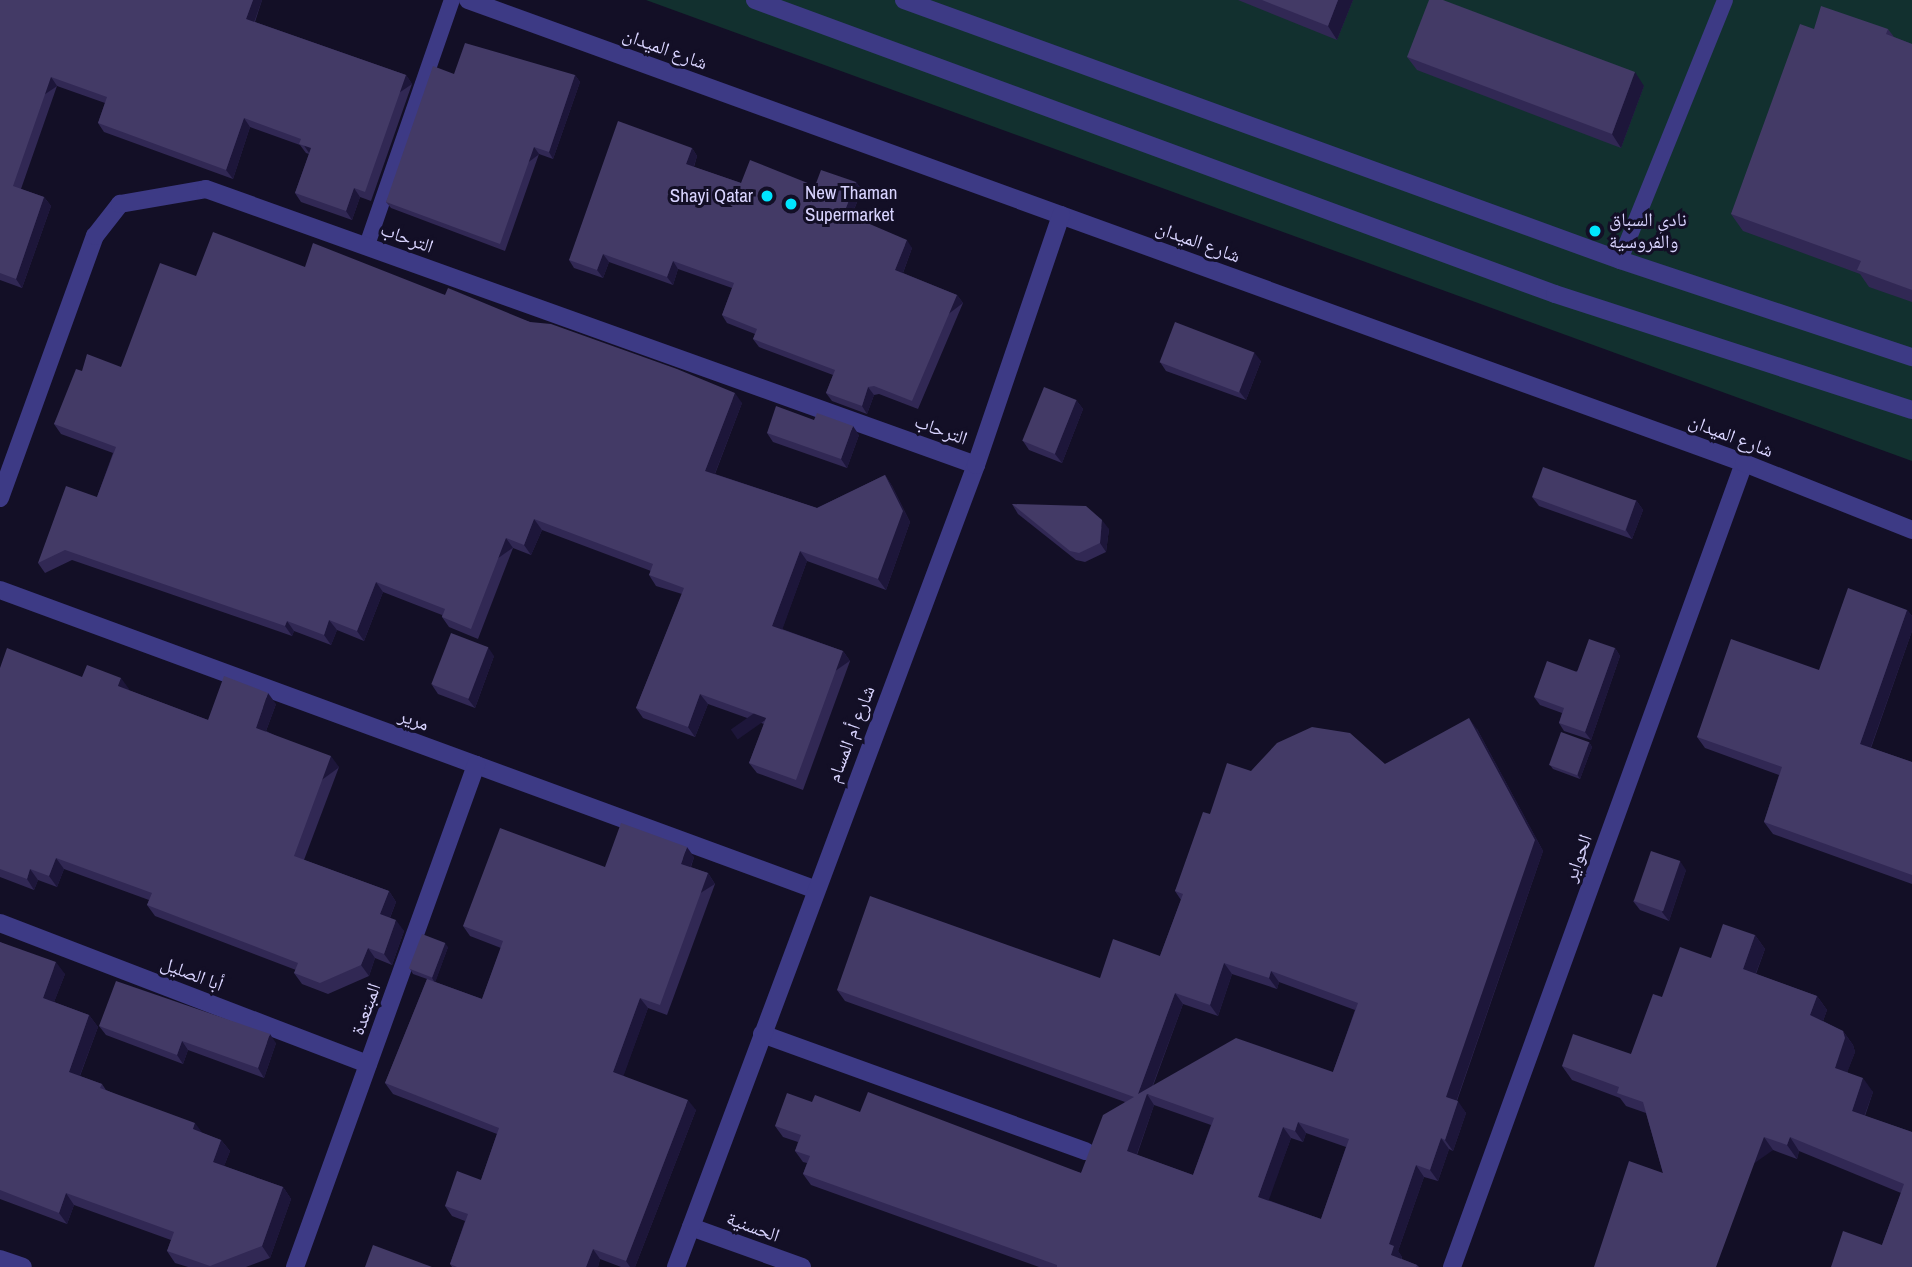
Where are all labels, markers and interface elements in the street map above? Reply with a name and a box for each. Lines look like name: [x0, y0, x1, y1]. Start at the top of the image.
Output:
street label: شارع الميدان: [620, 23, 710, 75]
place label: New Thaman Supermarket: [805, 182, 898, 226]
place label: Shayi Qatar: [670, 185, 753, 207]
marker: Shayi Qatar: [759, 188, 775, 204]
marker: New Thaman Supermarket: [783, 196, 799, 212]
place label: نادي السباق والفروسية: [1609, 209, 1687, 253]
street label: شارع الميدان: [1153, 216, 1243, 268]
street label: الترحاب: [377, 218, 437, 258]
marker: نادي السباق والفروسية: [1587, 223, 1603, 239]
street label: الترحاب: [911, 410, 971, 450]
street label: شارع الميدان: [1686, 410, 1776, 462]
street label: شارع أم المسام: [822, 682, 880, 786]
street label: مرير: [396, 704, 432, 736]
street label: الحواير: [1559, 831, 1597, 885]
street label: أبا الصليل: [158, 952, 226, 996]
street label: المبتعدة: [346, 980, 386, 1038]
street label: الحسنية: [723, 1207, 783, 1247]

